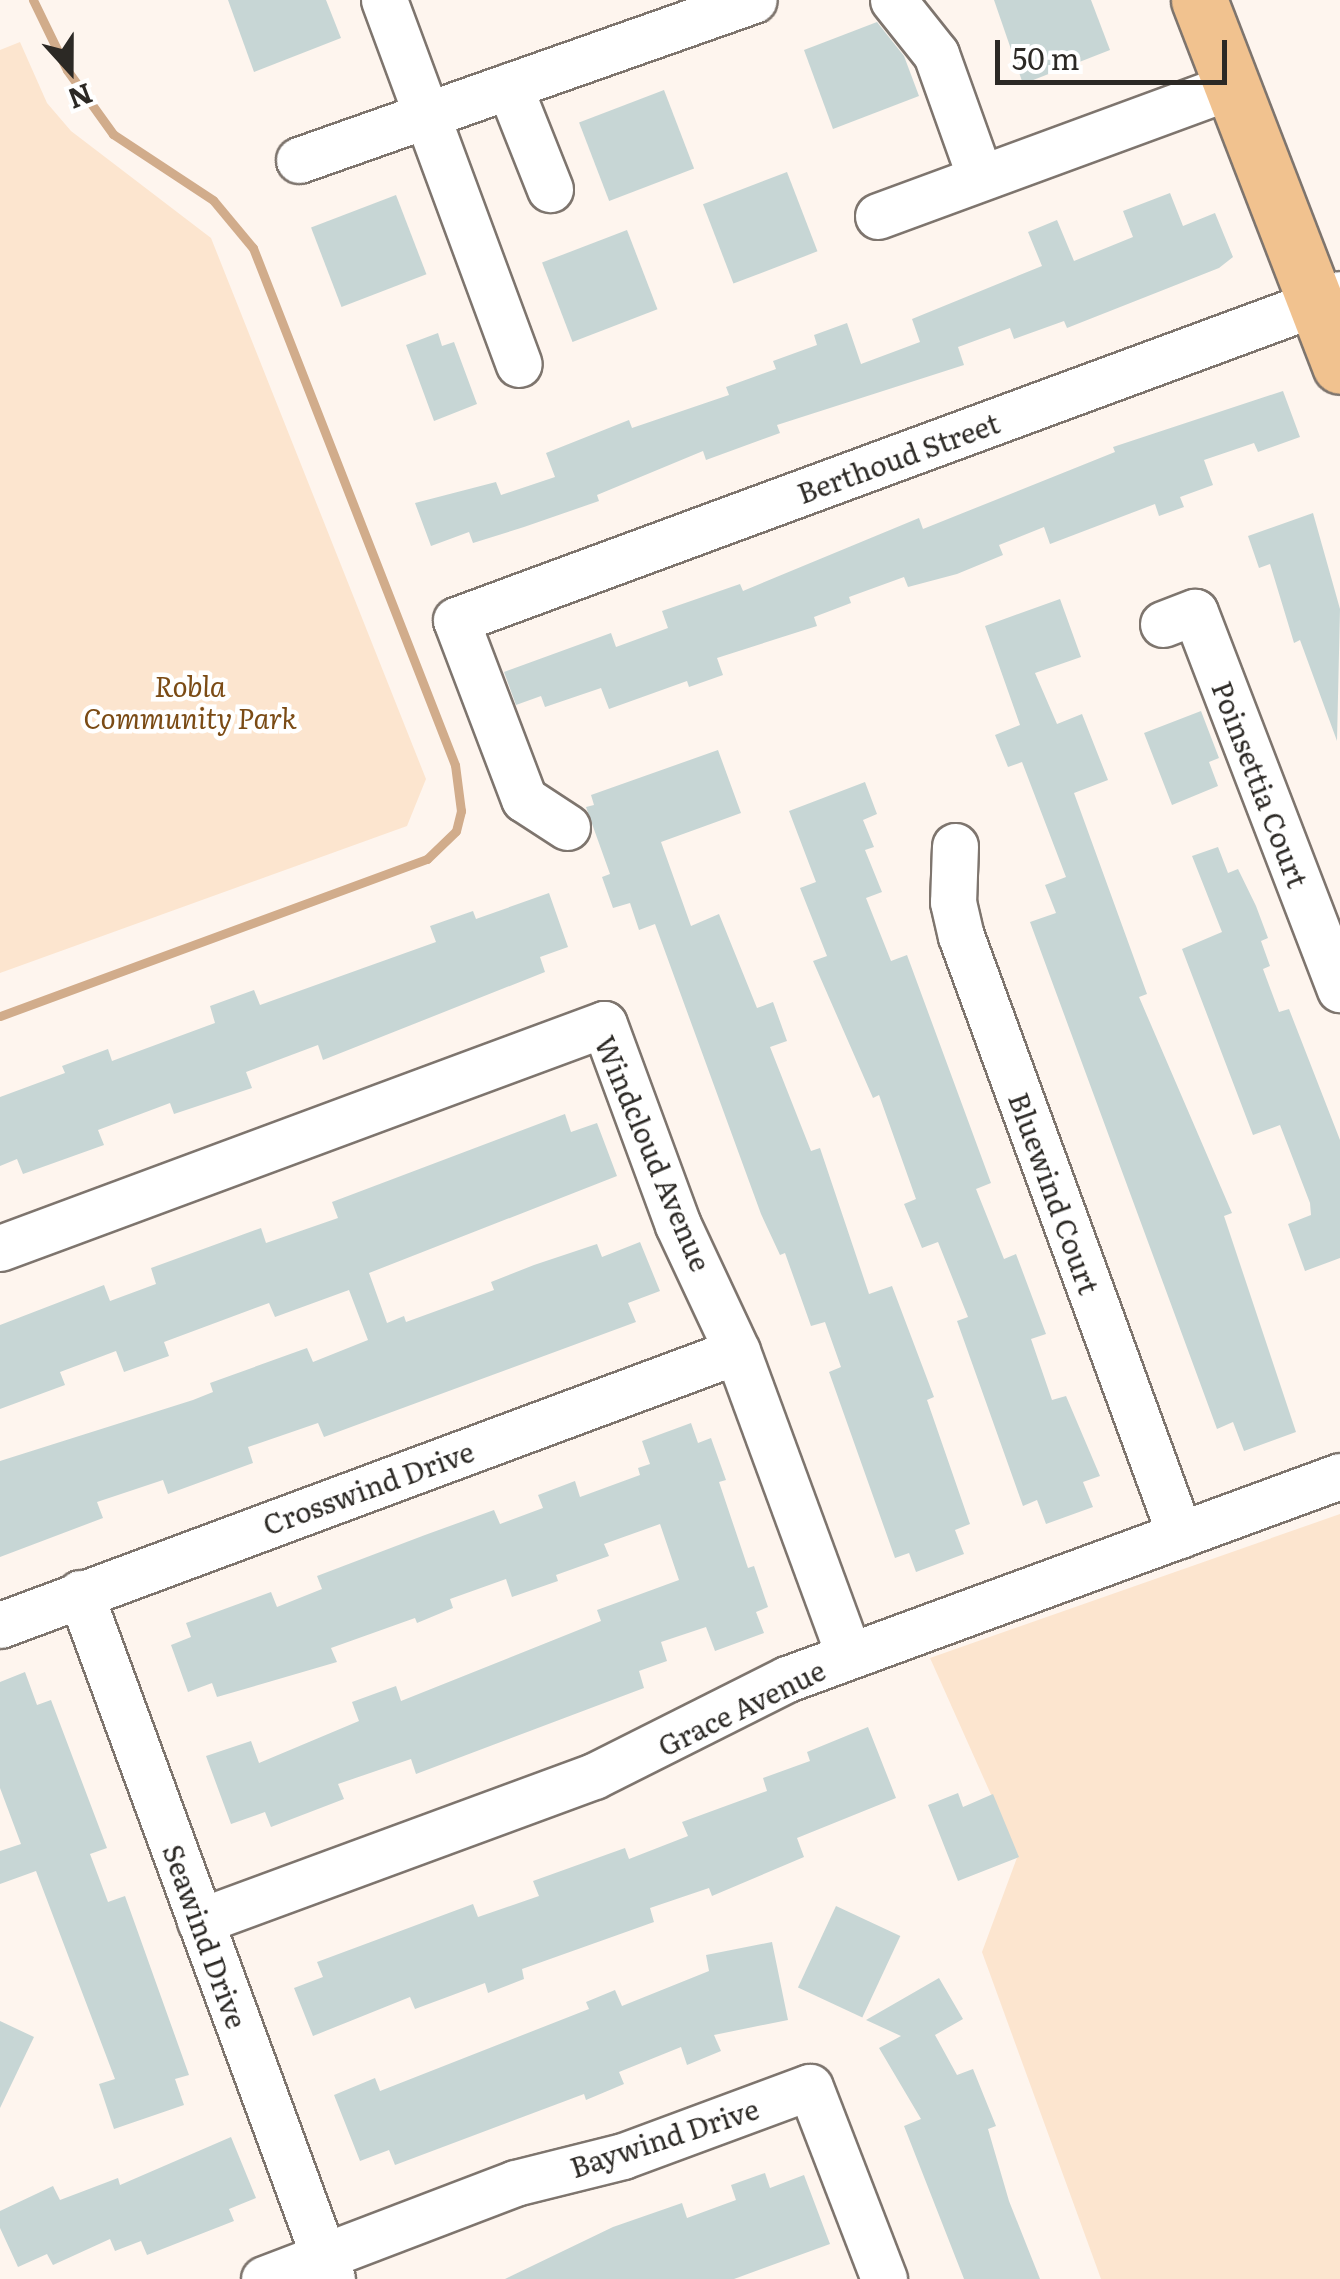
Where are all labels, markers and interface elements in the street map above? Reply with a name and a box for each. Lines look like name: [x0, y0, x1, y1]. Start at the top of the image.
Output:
north arrow: [20, 20, 120, 120]
scale bar: [1000, 20, 1232, 82]
text: 50 m: [1012, 35, 1080, 79]
text: N: [62, 74, 99, 122]
street label: Berthoud Street: [792, 405, 1004, 509]
park label: Robla Community Park: [83, 668, 297, 734]
street label: Poinsettia Court: [1206, 676, 1316, 892]
street label: Windcloud Avenue: [589, 1030, 719, 1276]
street label: Bluewind Court: [1003, 1088, 1107, 1298]
street label: Crosswind Drive: [258, 1433, 478, 1541]
street label: Grace Avenue: [652, 1652, 830, 1762]
street label: Seawind Drive: [157, 1839, 255, 2033]
street label: Baywind Drive: [565, 2091, 763, 2183]

